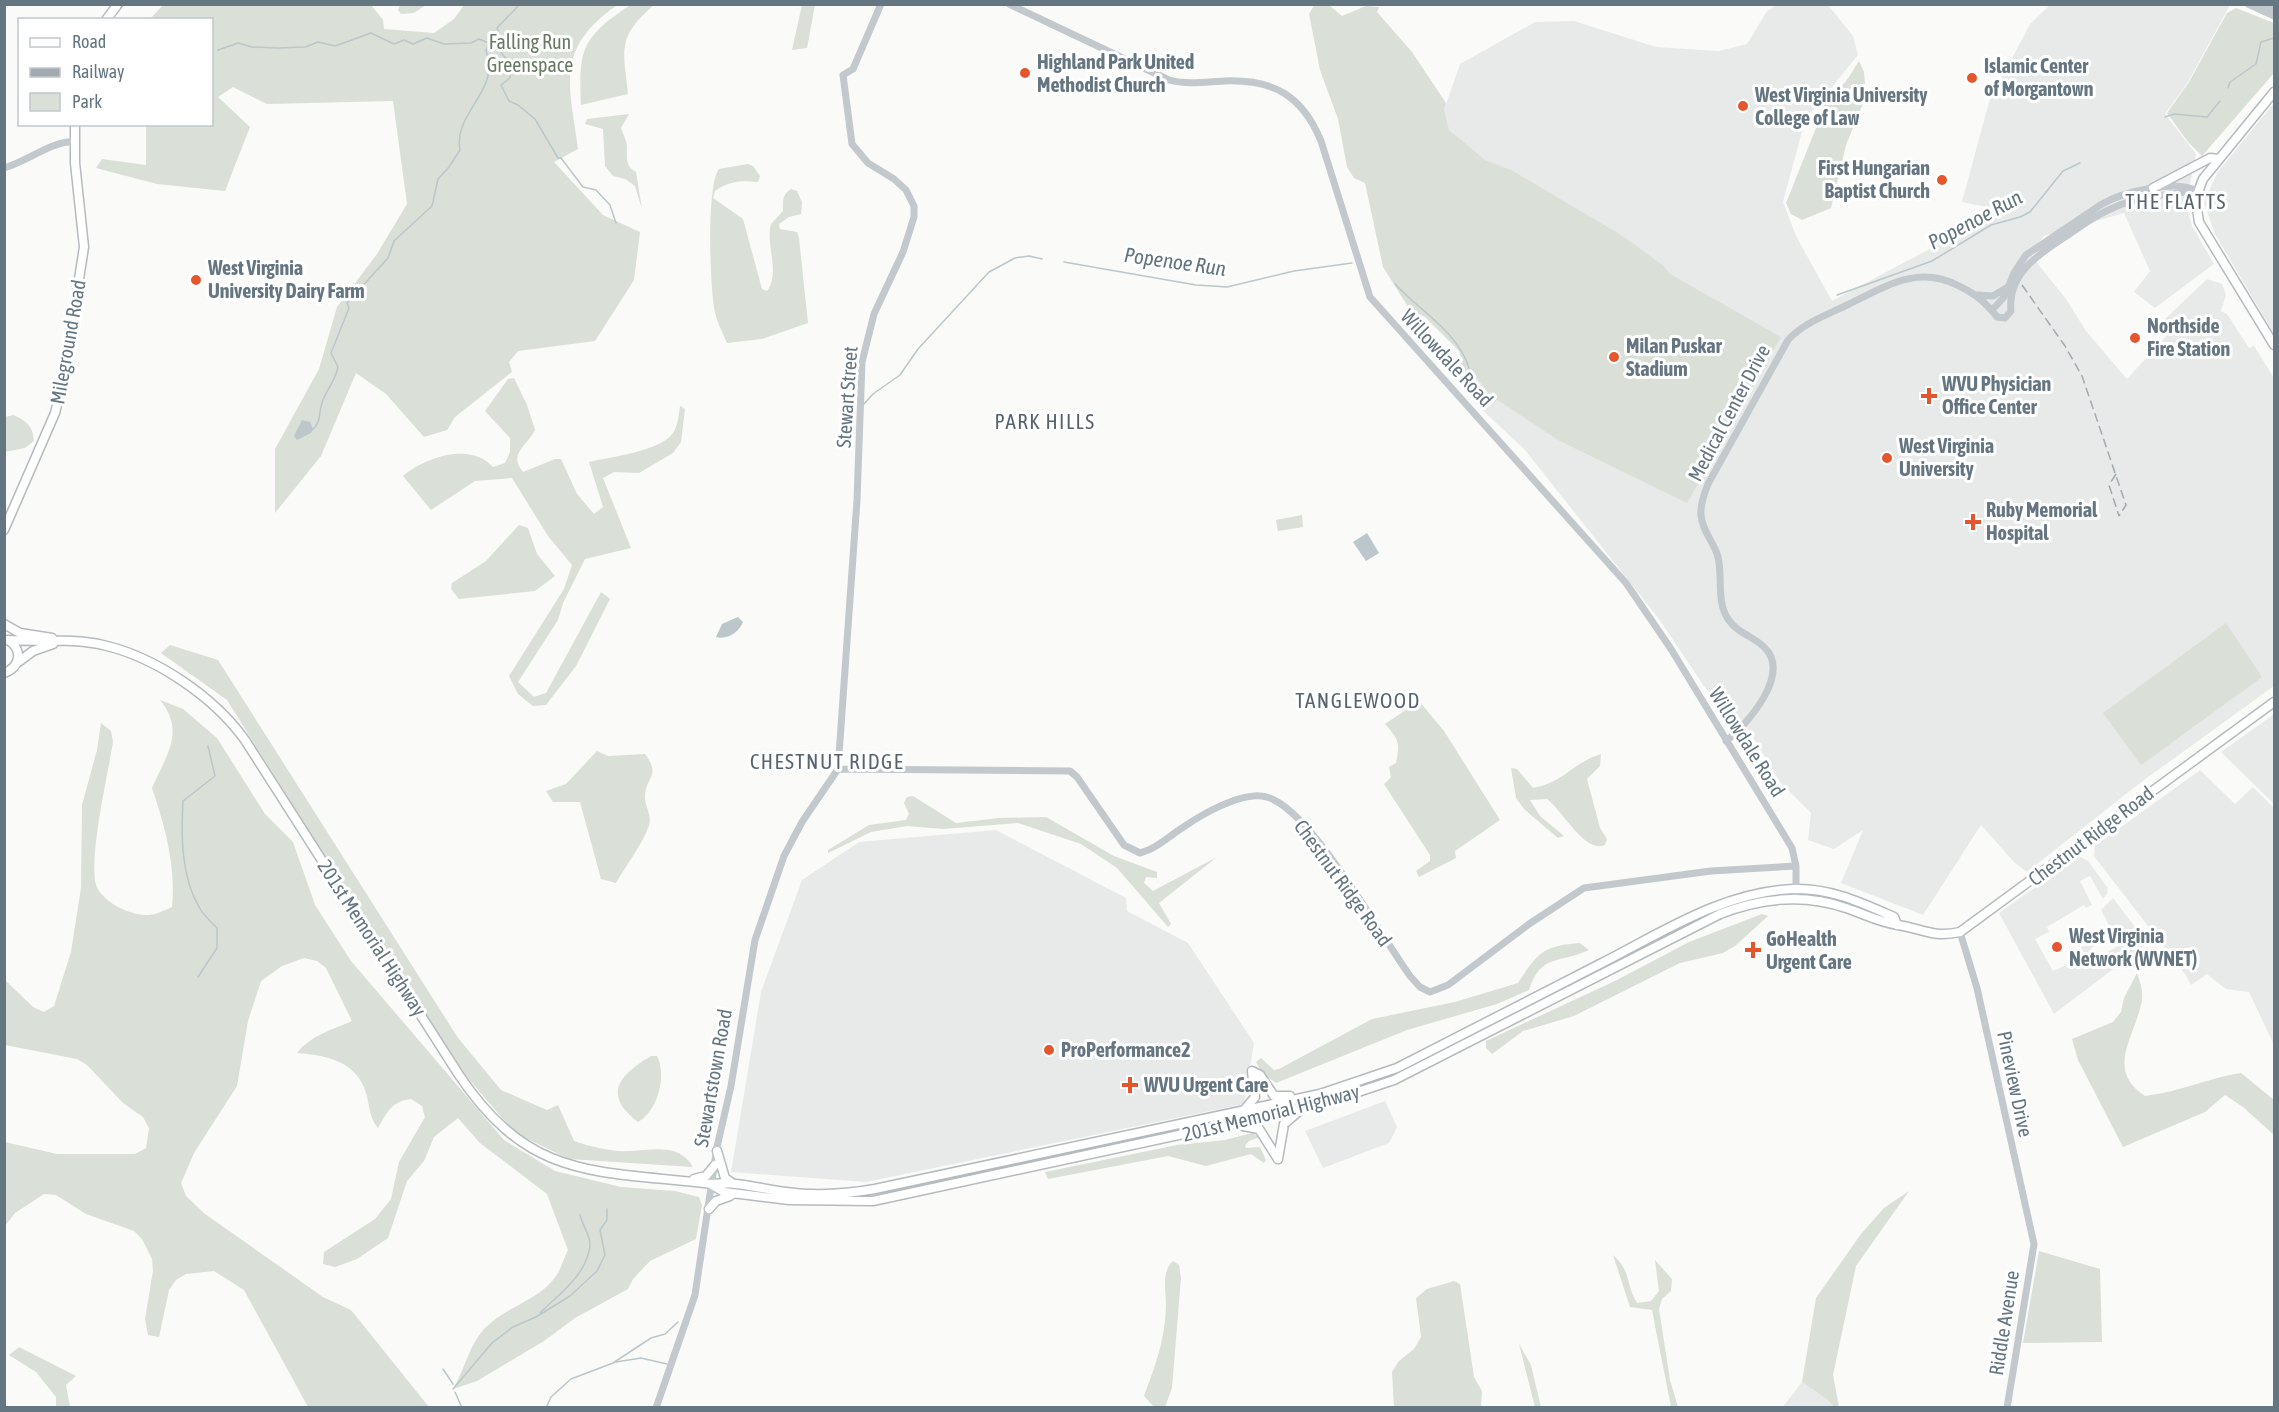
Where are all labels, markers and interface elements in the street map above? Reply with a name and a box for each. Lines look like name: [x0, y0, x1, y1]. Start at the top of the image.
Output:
legend: [18, 18, 213, 126]
park label: Falling Run Greenspace: [487, 30, 573, 76]
text: Road: [72, 31, 106, 52]
place label: Highland Park United Methodist Church: [1037, 50, 1194, 96]
place label: Islamic Center of Morgantown: [1984, 54, 2093, 100]
text: Railway: [72, 61, 124, 82]
marker: Highland Park United Methodist Church: [1018, 66, 1032, 80]
marker: Islamic Center of Morgantown: [1965, 71, 1979, 85]
place label: West Virginia University College of Law: [1754, 83, 1928, 129]
text: Park: [72, 91, 102, 112]
marker: West Virginia University College of Law: [1736, 99, 1750, 113]
place label: First Hungarian Baptist Church: [1818, 156, 1930, 202]
marker: First Hungarian Baptist Church: [1935, 173, 1949, 187]
water label: Popenoe Run: [1924, 184, 2026, 254]
district label: THE FLATTS: [2125, 189, 2227, 213]
water label: Popenoe Run: [1123, 242, 1228, 280]
place label: West Virginia University Dairy Farm: [207, 256, 365, 302]
marker: West Virginia University Dairy Farm: [189, 273, 203, 287]
street label: Mileground Road: [45, 278, 90, 406]
street label: Willowdale Road: [1397, 304, 1498, 411]
place label: Northside Fire Station: [2147, 314, 2230, 360]
marker: Northside Fire Station: [2128, 331, 2142, 345]
place label: Milan Puskar Stadium: [1626, 334, 1723, 380]
street label: Medical Center Drive: [1683, 341, 1774, 485]
street label: Stewart Street: [831, 345, 862, 449]
marker: Milan Puskar Stadium: [1607, 350, 1621, 364]
place label: WVU Physician Office Center: [1941, 372, 2051, 418]
marker: WVU Physician Office Center: [1920, 387, 1938, 405]
district label: PARK HILLS: [994, 409, 1096, 433]
place label: West Virginia University: [1898, 434, 1994, 480]
marker: West Virginia University: [1880, 451, 1894, 465]
place label: Ruby Memorial Hospital: [1986, 498, 2098, 544]
marker: Ruby Memorial Hospital: [1964, 513, 1982, 531]
street label: Willowdale Road: [1705, 683, 1790, 801]
district label: TANGLEWOOD: [1295, 688, 1421, 712]
district label: CHESTNUT RIDGE: [750, 749, 904, 773]
street label: Chestnut Ridge Road: [2024, 781, 2158, 890]
street label: Chestnut Ridge Road: [1290, 815, 1397, 950]
street label: 201st Memorial Highway: [313, 855, 432, 1020]
place label: West Virginia Network (WVNET): [2068, 924, 2197, 970]
place label: GoHealth Urgent Care: [1766, 927, 1852, 973]
marker: West Virginia Network (WVNET): [2050, 940, 2064, 954]
marker: GoHealth Urgent Care: [1744, 941, 1762, 959]
street label: Stewartstown Road: [689, 1007, 736, 1149]
street label: Pineview Drive: [1993, 1029, 2038, 1139]
place label: ProPerformance2: [1061, 1038, 1191, 1061]
marker: ProPerformance2: [1042, 1043, 1056, 1057]
place label: WVU Urgent Care: [1143, 1073, 1269, 1096]
marker: WVU Urgent Care: [1121, 1076, 1139, 1094]
street label: 201st Memorial Highway: [1180, 1079, 1362, 1146]
street label: Riddle Avenue: [1984, 1269, 2023, 1377]

